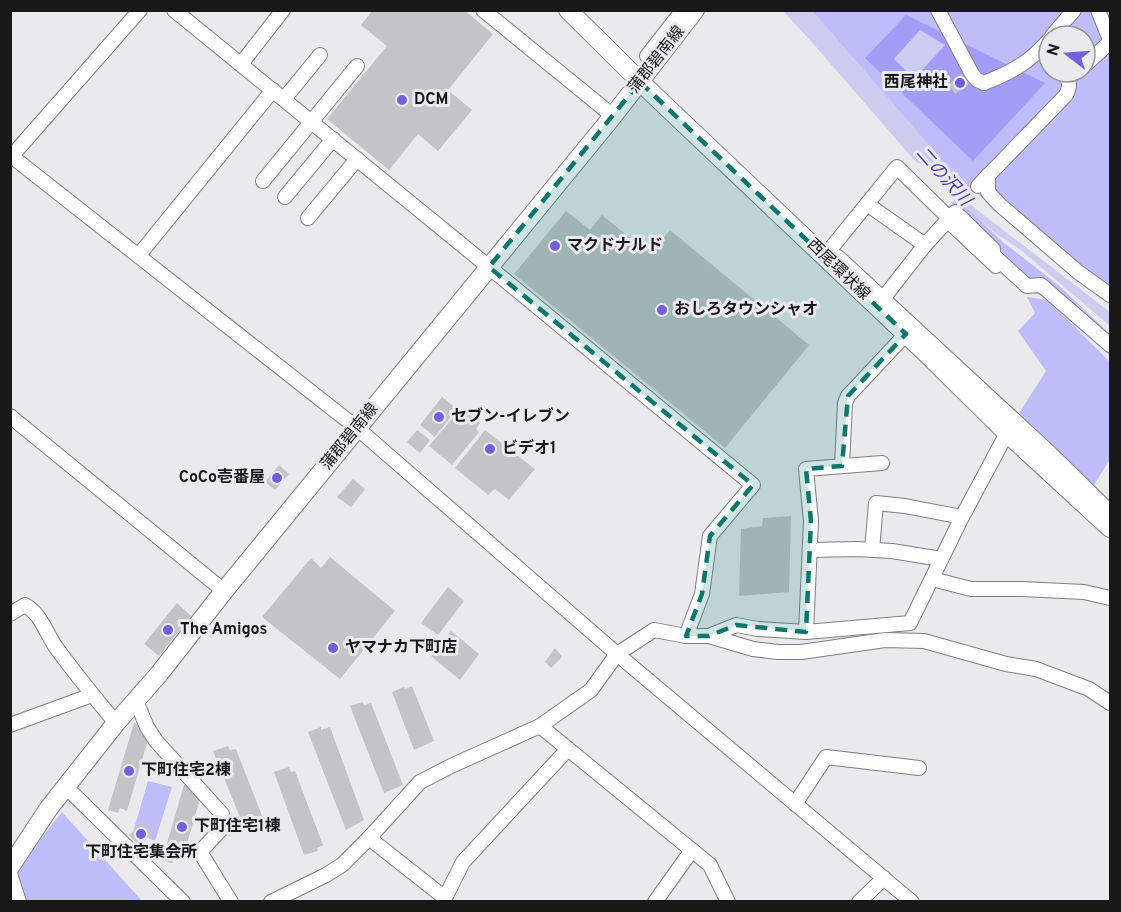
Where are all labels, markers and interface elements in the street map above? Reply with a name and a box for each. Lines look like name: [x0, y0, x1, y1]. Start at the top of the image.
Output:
street label: 蒲郡碧南線: [624, 22, 690, 98]
north arrow: [1037, 24, 1097, 84]
text: N: [1043, 42, 1066, 59]
place label: 西尾神社: [884, 72, 948, 93]
marker: 西尾神社: [953, 76, 967, 90]
place label: DCM: [414, 90, 448, 110]
marker: DCM: [395, 93, 409, 107]
water label: 二の沢川: [910, 143, 977, 213]
street label: 西尾環状線: [802, 235, 874, 305]
place label: マクドナルド: [567, 236, 663, 256]
marker: マクドナルド: [548, 239, 562, 253]
place label: おしろタウンシャオ: [674, 300, 818, 320]
marker: おしろタウンシャオ: [655, 303, 669, 317]
street label: 蒲郡碧南線: [317, 400, 383, 474]
place label: セブン-イレブン: [451, 407, 570, 427]
marker: セブン-イレブン: [432, 410, 446, 424]
place label: ビデオ1: [502, 439, 556, 459]
marker: ビデオ1: [483, 442, 497, 456]
place label: CoCo壱番屋: [179, 468, 265, 488]
marker: CoCo壱番屋: [270, 471, 284, 485]
place label: The Amigos: [180, 620, 267, 640]
marker: The Amigos: [161, 623, 175, 637]
place label: ヤマナカ下町店: [345, 638, 457, 658]
marker: ヤマナカ下町店: [326, 641, 340, 655]
place label: 下町住宅2棟: [141, 760, 231, 781]
marker: 下町住宅2棟: [122, 764, 136, 778]
place label: 下町住宅1棟: [194, 816, 280, 837]
marker: 下町住宅1棟: [175, 820, 189, 834]
marker: 下町住宅集会所: [134, 827, 148, 841]
place label: 下町住宅集会所: [85, 843, 197, 863]

